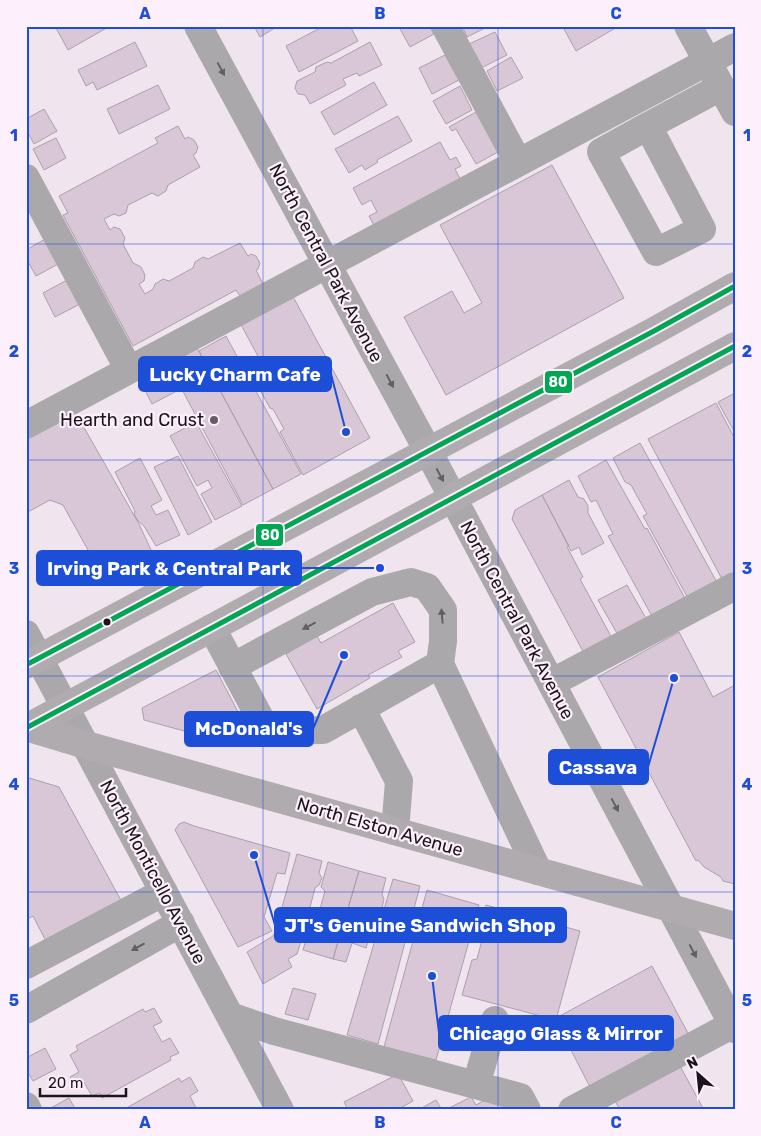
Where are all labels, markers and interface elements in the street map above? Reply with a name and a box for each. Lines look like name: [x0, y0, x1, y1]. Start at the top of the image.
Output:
text: A: [139, 4, 151, 23]
text: B: [374, 4, 386, 23]
text: C: [610, 4, 622, 23]
one-way arrow: [217, 62, 225, 76]
text: 1: [10, 126, 18, 145]
text: 1: [743, 126, 751, 145]
street label: North Central Park Avenue: [264, 160, 388, 366]
text: 2: [9, 342, 19, 361]
text: 2: [742, 342, 752, 361]
callout: Lucky Charm Cafe: [139, 357, 331, 391]
text: Lucky Charm Cafe: [149, 363, 321, 386]
line badge: 80: [544, 370, 573, 394]
one-way arrow: [386, 374, 394, 389]
text: 80: [549, 374, 568, 391]
place label: Hearth and Crust: [60, 409, 204, 431]
marker: Hearth and Crust: [208, 414, 220, 426]
one-way arrow: [436, 467, 444, 482]
street label: North Central Park Avenue: [455, 517, 579, 723]
line badge: 80: [255, 523, 284, 547]
text: 80: [261, 527, 280, 544]
callout: Irving Park & Central Park: [37, 551, 301, 585]
text: Irving Park & Central Park: [47, 557, 291, 580]
text: 3: [9, 559, 19, 578]
text: 3: [742, 559, 752, 578]
one-way arrow: [438, 607, 446, 623]
unlabelled marker: [102, 617, 112, 627]
one-way arrow: [301, 622, 316, 630]
callout: McDonald's: [185, 712, 313, 746]
text: McDonald's: [195, 717, 303, 740]
callout: Cassava: [549, 750, 648, 784]
text: Cassava: [559, 756, 637, 779]
text: 4: [9, 775, 20, 794]
text: 4: [742, 775, 753, 794]
street label: North Monticello Avenue: [95, 776, 211, 968]
street label: North Elston Avenue: [294, 793, 466, 861]
one-way arrow: [611, 797, 619, 812]
callout: JT's Genuine Sandwich Shop: [275, 908, 566, 942]
text: JT's Genuine Sandwich Shop: [284, 914, 556, 937]
one-way arrow: [131, 943, 146, 951]
one-way arrow: [689, 944, 697, 958]
text: 5: [9, 991, 19, 1010]
text: 5: [742, 991, 752, 1010]
callout: Chicago Glass & Mirror: [439, 1016, 673, 1050]
text: Chicago Glass & Mirror: [449, 1022, 663, 1045]
north arrow: [674, 1048, 724, 1098]
text: N: [684, 1053, 701, 1073]
scale bar: [40, 1066, 126, 1098]
text: 20 m: [48, 1074, 83, 1092]
text: A: [139, 1113, 151, 1132]
text: B: [374, 1113, 386, 1132]
text: C: [610, 1113, 622, 1132]

